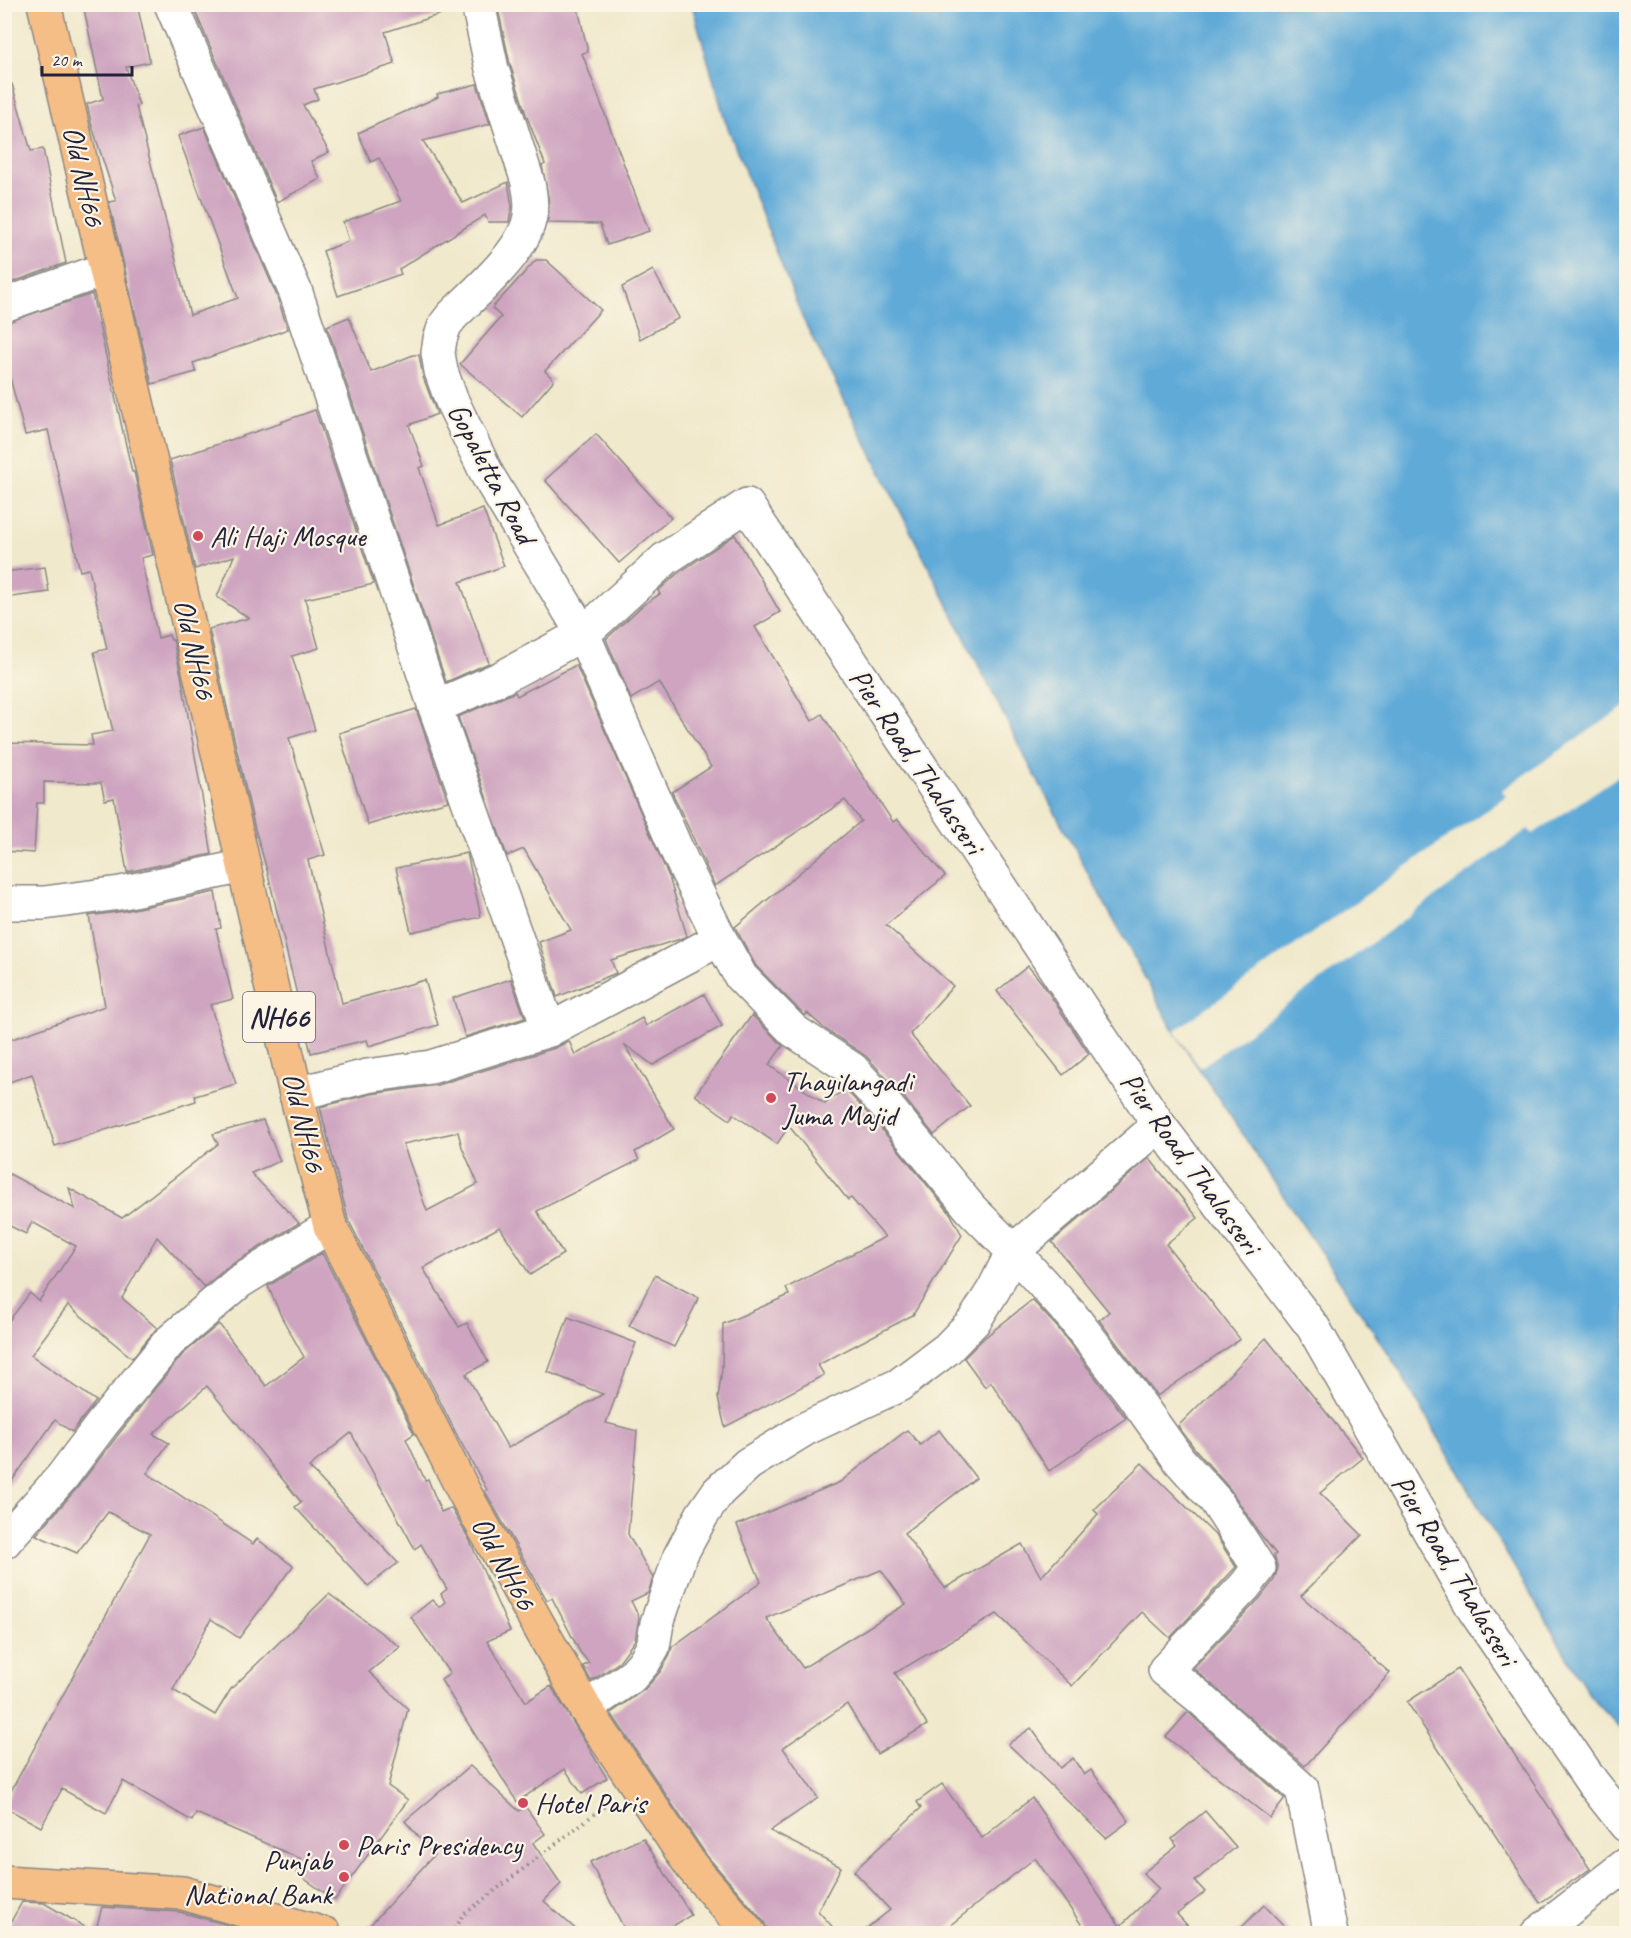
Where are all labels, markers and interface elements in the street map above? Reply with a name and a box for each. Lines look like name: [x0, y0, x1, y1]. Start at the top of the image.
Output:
scale bar: [42, 39, 132, 77]
text: 20 m: [51, 49, 84, 71]
street label: Old NH66: [54, 122, 114, 231]
street label: Gopaletta Road: [439, 396, 547, 554]
place label: Ali Haji Mosque: [210, 517, 368, 555]
marker: Ali Haji Mosque: [191, 529, 205, 543]
street label: Old NH66: [165, 595, 225, 704]
street label: Pier Road, Thalasseri: [841, 661, 995, 864]
road number: NH66: [243, 992, 315, 1042]
place label: Thayilangadi Juma Majid: [781, 1062, 916, 1134]
street label: Pier Road, Thalasseri: [1112, 1064, 1272, 1264]
street label: Old NH66: [273, 1068, 335, 1177]
marker: Thayilangadi Juma Majid: [764, 1091, 778, 1105]
street label: Pier Road, Thalasseri: [1383, 1467, 1529, 1675]
street label: Old NH66: [463, 1509, 546, 1618]
place label: Hotel Paris: [535, 1784, 649, 1822]
marker: Hotel Paris: [516, 1796, 530, 1810]
place label: Paris Presidency: [356, 1826, 524, 1864]
marker: Paris Presidency: [337, 1838, 351, 1852]
place label: Punjab National Bank: [184, 1841, 334, 1913]
marker: Punjab National Bank: [337, 1870, 351, 1884]

